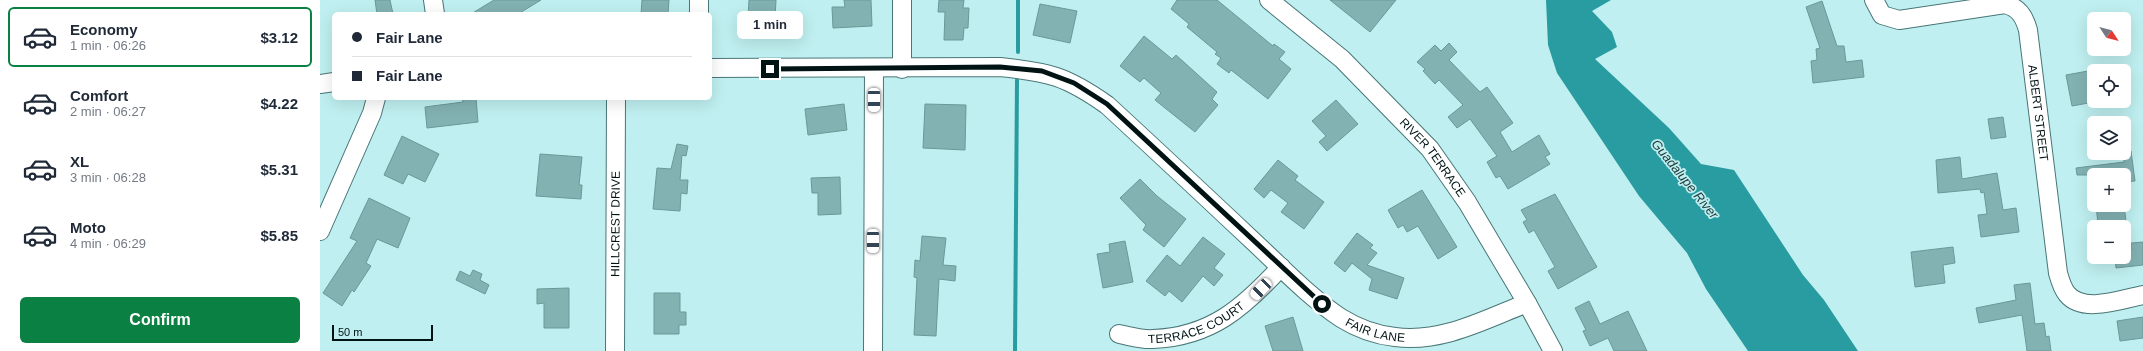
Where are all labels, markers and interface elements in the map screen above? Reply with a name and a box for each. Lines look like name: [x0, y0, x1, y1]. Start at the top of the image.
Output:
callout: 1 min: [737, 11, 803, 39]
north arrow: [2087, 12, 2131, 56]
map controls: [2087, 12, 2131, 264]
text: 1 min: [753, 17, 787, 32]
icon: car: [22, 19, 58, 55]
text: Economy: [70, 21, 138, 38]
text: $3.12: [260, 29, 298, 46]
text: Fair Lane: [376, 29, 443, 46]
text: 1 min · 06:26: [70, 38, 146, 53]
route end: [761, 60, 779, 78]
street label: ALBERT STREET: [2025, 64, 2051, 162]
button: locate: [2087, 64, 2131, 108]
text: Fair Lane: [376, 67, 443, 84]
icon: car: [22, 85, 58, 121]
text: Comfort: [70, 87, 128, 104]
car: [868, 88, 880, 112]
text: $4.22: [260, 95, 298, 112]
text: 2 min · 06:27: [70, 104, 146, 119]
street label: RIVER TERRACE: [1397, 115, 1468, 200]
button: layers: [2087, 116, 2131, 160]
water label: Guadalupe River: [1648, 136, 1722, 222]
icon: car: [22, 151, 58, 187]
text: XL: [70, 153, 89, 170]
text: $5.31: [260, 161, 298, 178]
button: +: [2087, 168, 2131, 212]
text: 3 min · 06:28: [70, 170, 146, 185]
street label: HILLCREST DRIVE: [608, 171, 623, 277]
icon: car: [22, 217, 58, 253]
text: Moto: [70, 219, 106, 236]
button: −: [2087, 220, 2131, 264]
text: $5.85: [260, 227, 298, 244]
car: [867, 229, 879, 253]
text: 4 min · 06:29: [70, 236, 146, 251]
car: [1248, 276, 1274, 302]
route start: [1313, 295, 1331, 313]
button: Confirm: [20, 297, 300, 343]
street label: TERRACE COURT: [1148, 298, 1248, 346]
street label: FAIR LANE: [1343, 315, 1406, 345]
scale bar: [332, 323, 433, 342]
text: 50 m: [338, 326, 362, 338]

